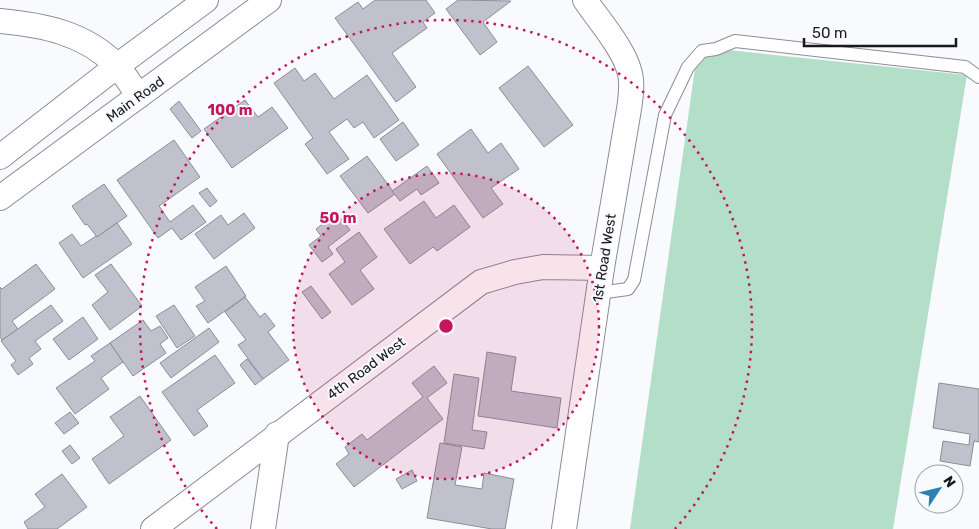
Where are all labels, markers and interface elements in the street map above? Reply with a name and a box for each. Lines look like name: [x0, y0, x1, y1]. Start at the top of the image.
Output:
scale bar: [804, 15, 956, 47]
text: 50 m: [812, 24, 847, 42]
street label: Main Road: [103, 73, 168, 126]
text: 100 m: [208, 101, 252, 119]
text: 50 m: [320, 209, 356, 227]
street label: 1st Road West: [589, 212, 620, 304]
centre of rings: [437, 317, 455, 335]
street label: 4th Road West: [324, 333, 409, 403]
north arrow: [914, 464, 964, 514]
text: N: [939, 473, 959, 491]

